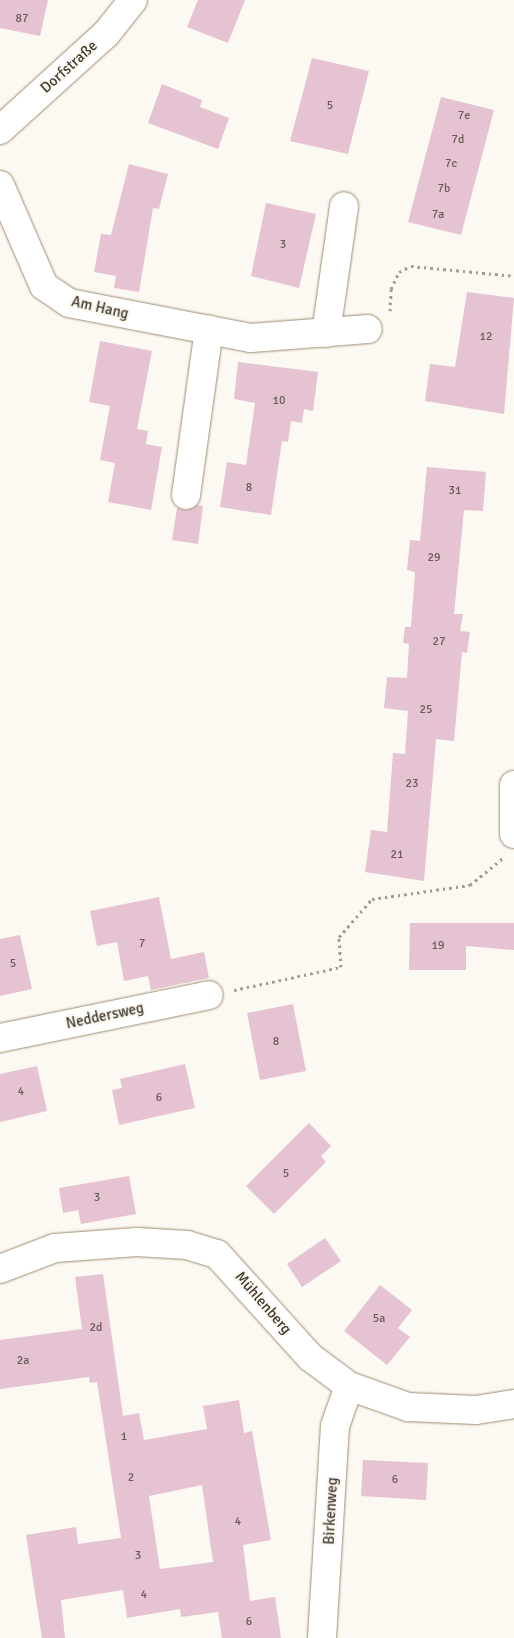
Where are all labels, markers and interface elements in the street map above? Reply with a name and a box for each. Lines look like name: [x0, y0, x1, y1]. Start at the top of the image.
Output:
house number: 87: [16, 12, 28, 26]
street label: Dorfstraße: [37, 37, 101, 97]
house number: 5: [327, 99, 333, 113]
house number: 7e: [458, 109, 470, 123]
house number: 7d: [452, 133, 464, 147]
house number: 7c: [445, 157, 457, 171]
house number: 7b: [438, 182, 450, 196]
house number: 7a: [432, 208, 444, 222]
house number: 3: [280, 238, 286, 252]
street label: Am Hang: [70, 293, 130, 323]
house number: 12: [480, 330, 492, 344]
house number: 10: [273, 394, 285, 408]
house number: 8: [246, 481, 252, 495]
house number: 31: [449, 484, 461, 498]
house number: 29: [428, 551, 440, 565]
house number: 27: [433, 635, 445, 649]
house number: 25: [420, 703, 432, 717]
house number: 23: [406, 777, 418, 791]
house number: 21: [391, 848, 403, 862]
house number: 7: [139, 937, 145, 951]
house number: 19: [432, 939, 444, 953]
house number: 5: [10, 957, 16, 971]
street label: Neddersweg: [64, 999, 146, 1033]
house number: 8: [273, 1035, 279, 1049]
house number: 4: [18, 1085, 24, 1099]
house number: 6: [156, 1091, 162, 1105]
house number: 5: [283, 1167, 289, 1181]
house number: 3: [94, 1191, 100, 1205]
street label: Mühlenberg: [231, 1268, 295, 1338]
house number: 5a: [373, 1312, 385, 1326]
house number: 2d: [90, 1321, 102, 1335]
house number: 2a: [17, 1354, 29, 1368]
house number: 1: [121, 1430, 127, 1444]
house number: 2: [128, 1471, 134, 1485]
house number: 6: [392, 1473, 398, 1487]
street label: Birkenweg: [320, 1477, 342, 1545]
house number: 4: [235, 1515, 241, 1529]
house number: 3: [135, 1549, 141, 1563]
house number: 4: [141, 1588, 147, 1602]
house number: 6: [246, 1615, 252, 1629]

